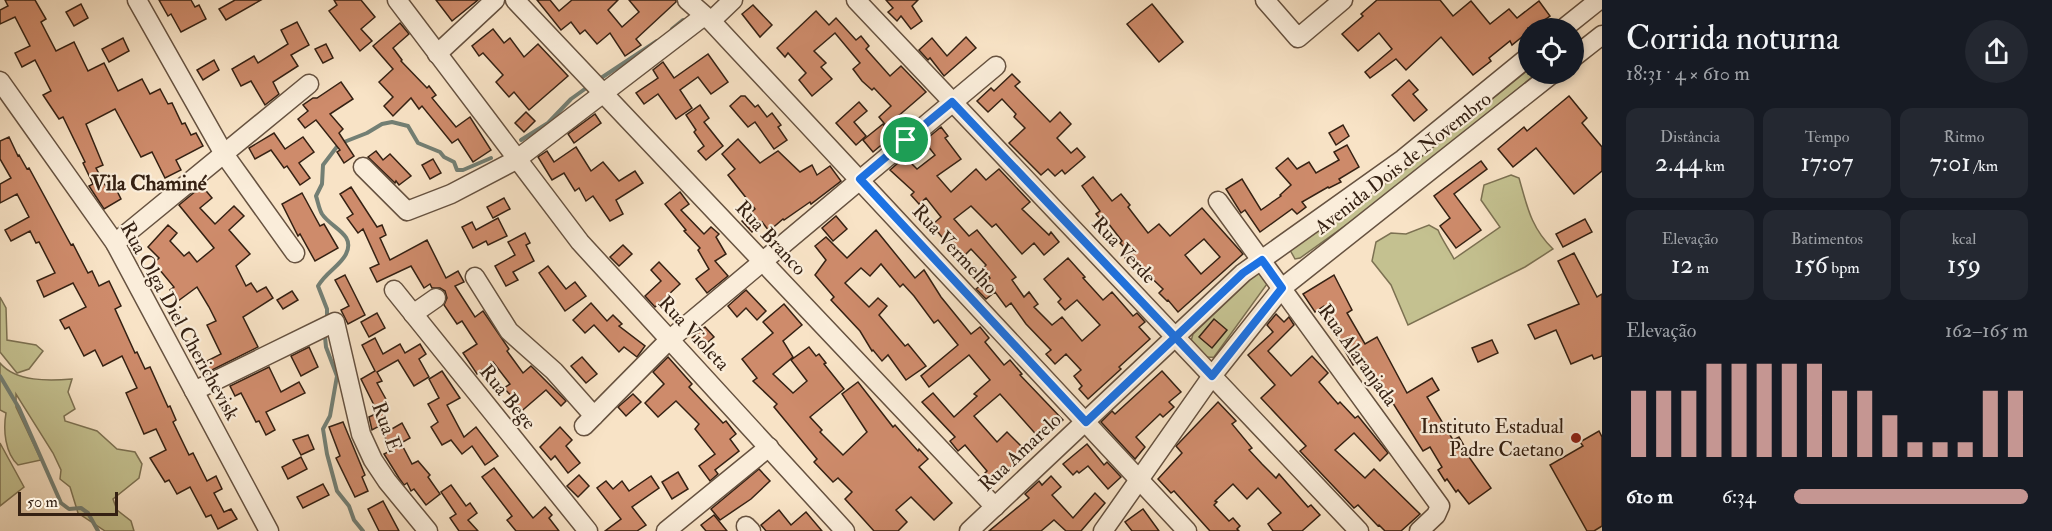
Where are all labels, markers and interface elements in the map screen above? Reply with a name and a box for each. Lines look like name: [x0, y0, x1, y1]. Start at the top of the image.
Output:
map controls: [1518, 18, 1584, 84]
button: locate: [1518, 18, 1584, 84]
text: Corrida noturna: [1626, 18, 1840, 59]
button: share: [1965, 20, 2028, 83]
text: 18:31 · 4 × 610 m: [1626, 61, 1750, 86]
street label: Avenida Dois de Novembro: [1309, 86, 1496, 240]
pin: [880, 114, 931, 165]
icon: arrive: [889, 123, 922, 156]
text: Distância: [1660, 127, 1720, 147]
text: Tempo: [1805, 127, 1849, 147]
text: Ritmo: [1944, 127, 1984, 147]
text: 2.44: [1655, 147, 1702, 179]
text: 17:07: [1801, 147, 1853, 179]
text: 7:01: [1930, 147, 1971, 179]
text: km: [1702, 156, 1725, 176]
text: /km: [1971, 156, 1998, 176]
district label: Vila Chaminé: [90, 170, 208, 197]
street label: Rua Branco: [730, 195, 812, 281]
street label: Rua Vermelho: [907, 199, 1003, 299]
street label: Rua Verde: [1086, 211, 1162, 289]
street label: Rua Olga Diel Cherichevisk: [115, 217, 245, 425]
text: Elevação: [1662, 229, 1718, 249]
text: Batimentos: [1791, 229, 1863, 249]
text: kcal: [1952, 229, 1976, 249]
text: 12: [1671, 249, 1693, 281]
text: 156: [1794, 249, 1828, 281]
text: 159: [1947, 249, 1981, 281]
text: m: [1693, 258, 1709, 278]
text: bpm: [1828, 258, 1860, 278]
street label: Rua Violeta: [653, 290, 736, 376]
street label: Rua Alaranjada: [1313, 299, 1404, 411]
text: Elevação: [1626, 318, 1696, 343]
text: 162–165 m: [1945, 318, 2028, 343]
street label: Rua Bege: [474, 359, 542, 435]
street label: Rua E: [366, 399, 408, 455]
street label: Rua Amarelo: [974, 407, 1066, 497]
place label: Instituto Estadual Padre Caetano: [1421, 414, 1564, 462]
marker: Instituto Estadual Padre Caetano: [1569, 431, 1583, 445]
text: 610 m: [1626, 484, 1673, 509]
text: 6:34: [1722, 484, 1755, 509]
scale bar: [18, 489, 118, 516]
text: 50 m: [27, 492, 58, 512]

